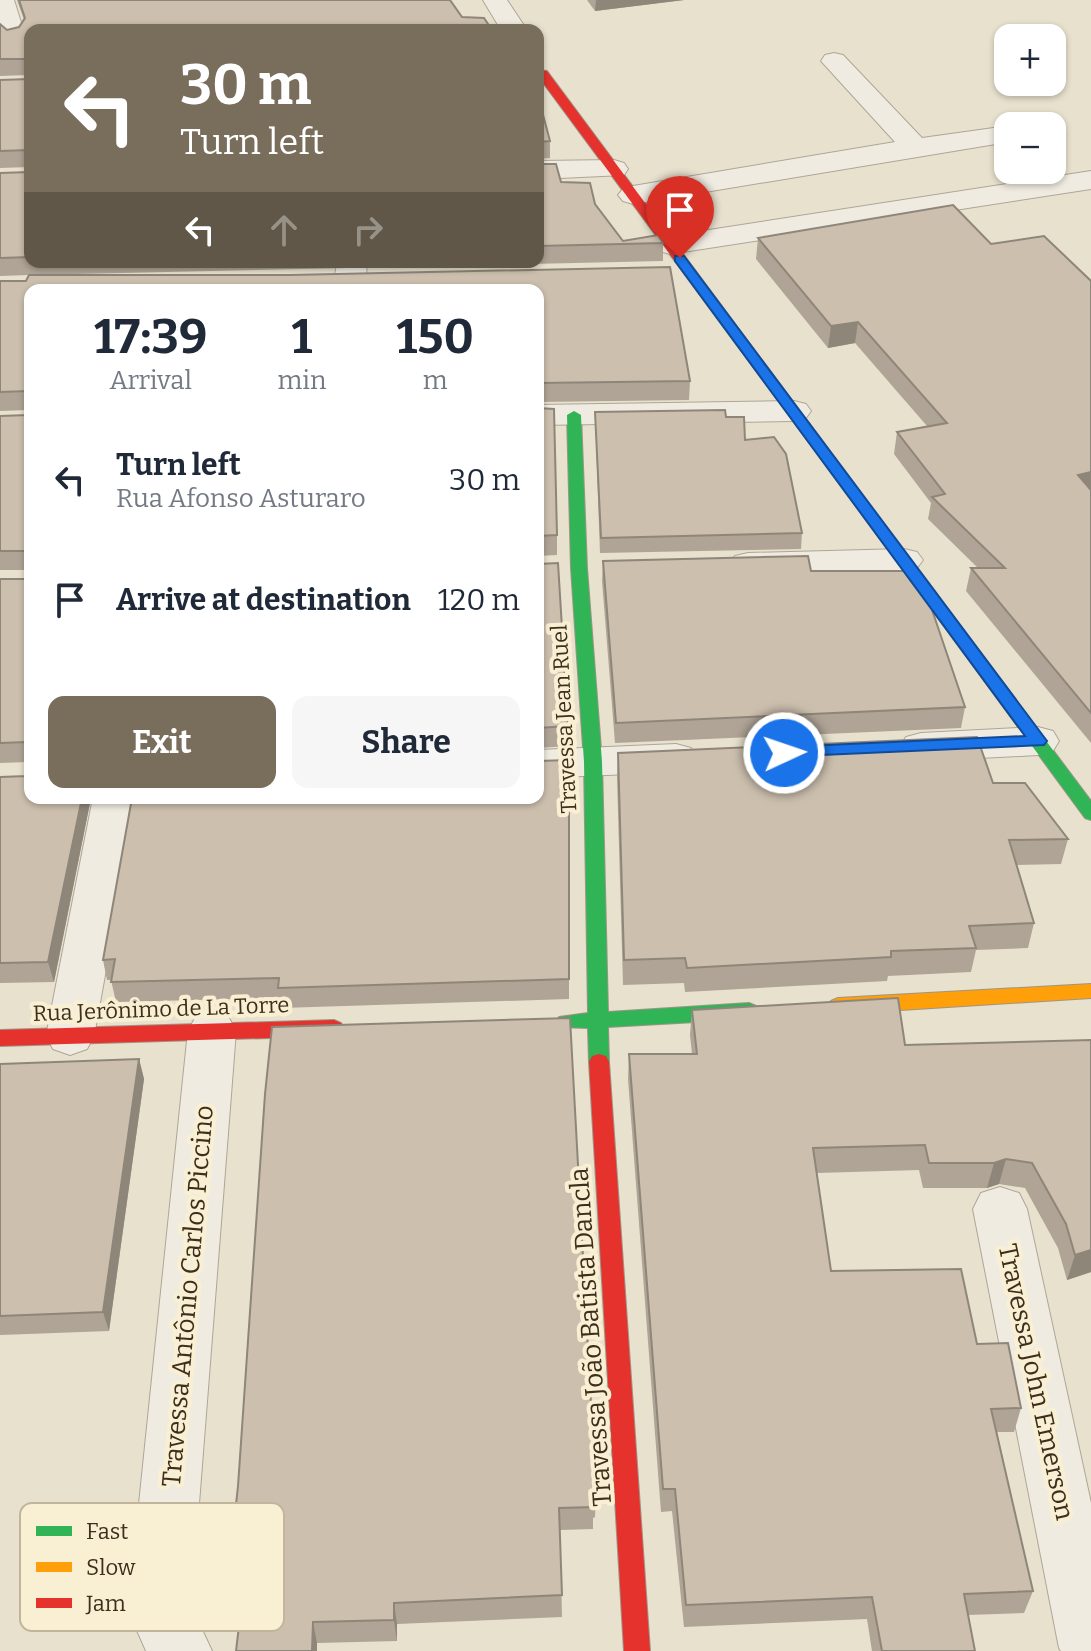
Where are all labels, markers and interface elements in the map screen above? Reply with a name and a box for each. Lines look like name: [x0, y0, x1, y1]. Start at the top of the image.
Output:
map controls: [994, 24, 1066, 184]
button: +: [994, 24, 1066, 96]
text: 30 m: [180, 52, 311, 119]
icon: left: [48, 56, 152, 160]
button: −: [994, 112, 1066, 184]
text: Turn left: [180, 120, 324, 164]
pin: [646, 176, 714, 258]
icon: arrive: [658, 188, 702, 232]
icon: left: [178, 208, 222, 252]
icon: ahead: [262, 208, 306, 252]
icon: right: [346, 208, 390, 252]
text: 17:39: [94, 308, 207, 366]
text: 1: [292, 308, 312, 366]
text: 150: [396, 308, 474, 366]
text: Arrival: [110, 365, 192, 396]
text: min: [277, 365, 326, 396]
text: m: [423, 365, 448, 396]
text: Turn left: [116, 447, 241, 483]
icon: left: [48, 458, 92, 502]
text: 30 m: [449, 462, 520, 498]
text: Rua Afonso Asturaro: [116, 483, 366, 514]
icon: arrive: [48, 578, 92, 622]
text: Arrive at destination: [116, 582, 411, 618]
text: 120 m: [438, 582, 520, 618]
street label: Travessa Jean Ruel: [546, 624, 582, 814]
button: Exit: [48, 696, 276, 788]
button: Share: [292, 696, 520, 788]
position arrow: [742, 711, 826, 795]
street label: Rua Jerônimo de La Torre: [32, 991, 290, 1027]
street label: Travessa Antônio Carlos Piccino: [156, 1104, 220, 1488]
street label: Travessa João Batista Dancla: [564, 1166, 618, 1508]
street label: Travessa John Emerson: [992, 1241, 1081, 1523]
legend: [20, 1503, 284, 1631]
text: Fast: [86, 1518, 128, 1545]
text: Slow: [86, 1554, 136, 1581]
text: Jam: [85, 1590, 126, 1617]

